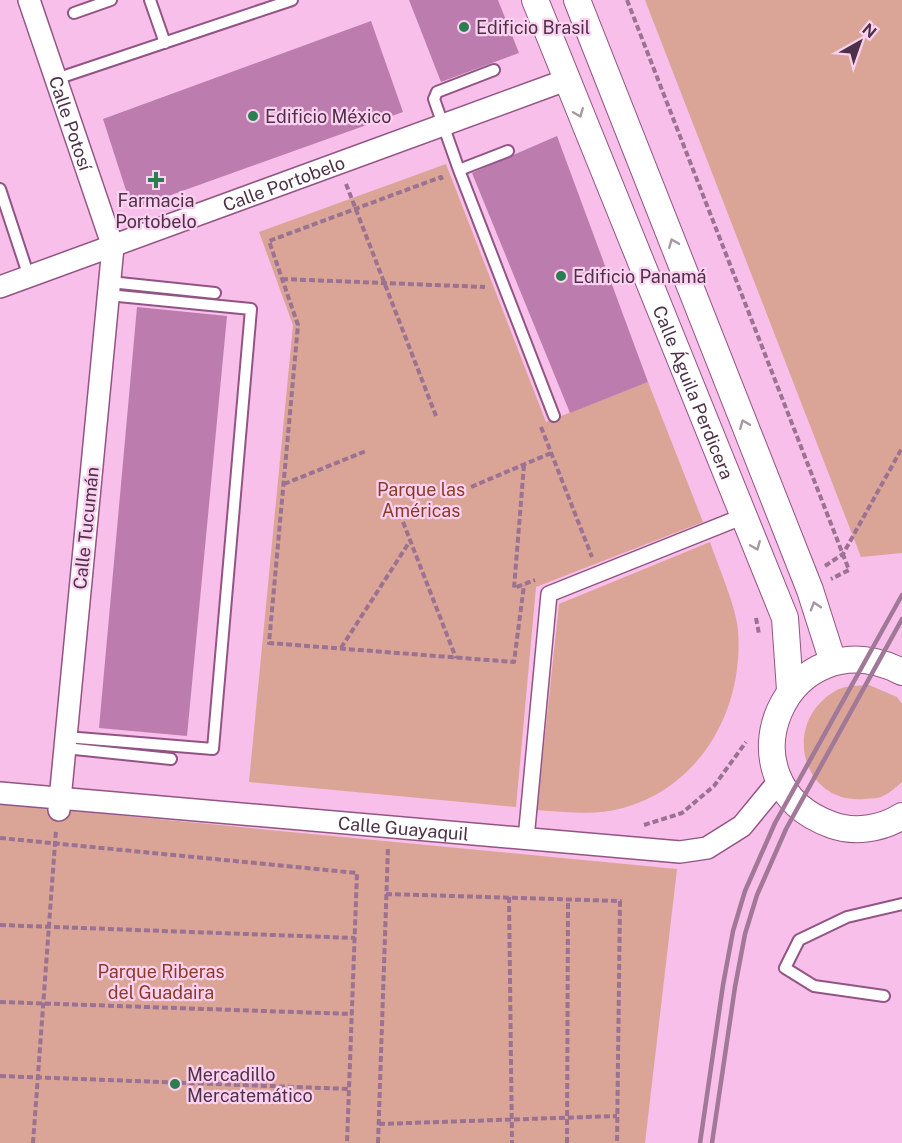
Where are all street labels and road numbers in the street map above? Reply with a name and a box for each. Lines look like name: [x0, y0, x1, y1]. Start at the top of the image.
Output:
street label: Calle Potosí: [45, 73, 97, 174]
street label: Calle Portobelo: [220, 151, 347, 215]
street label: Calle Águila Perdicera: [649, 302, 738, 482]
street label: Calle Tucumán: [69, 466, 103, 590]
street label: Calle Guayaquil: [337, 812, 470, 844]

